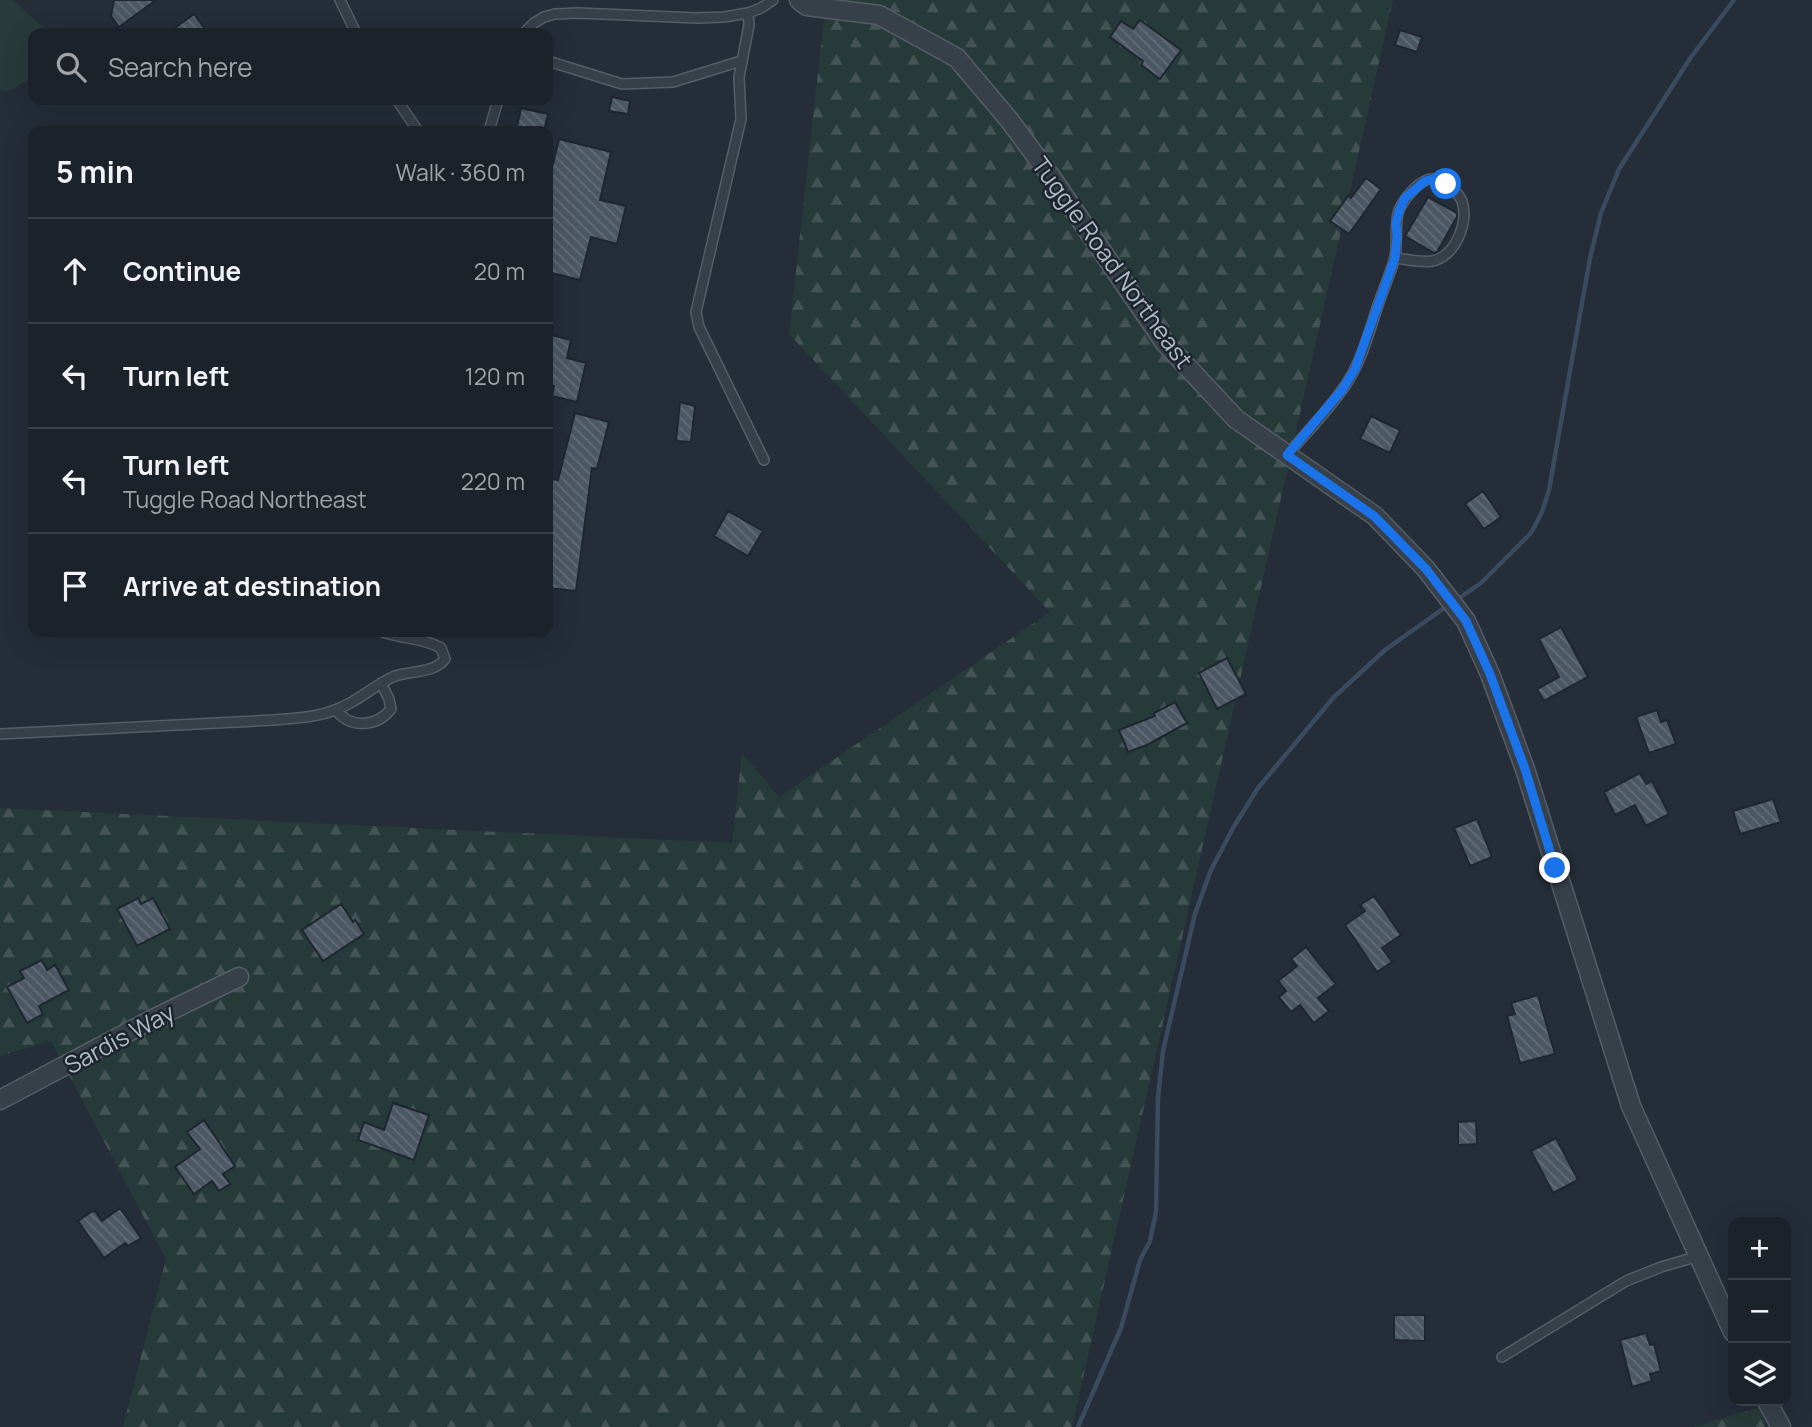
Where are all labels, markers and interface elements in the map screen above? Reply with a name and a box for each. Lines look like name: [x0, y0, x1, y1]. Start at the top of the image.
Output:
search box: [28, 28, 553, 105]
icon: search: [52, 48, 90, 86]
text: Search here: [108, 49, 253, 85]
street label: Tuggle Road Northeast: [1025, 149, 1201, 375]
text: 5 min: [56, 151, 134, 192]
text: Walk · 360 m: [395, 156, 525, 188]
route start: [1430, 168, 1461, 199]
icon: ahead: [56, 252, 94, 290]
text: Continue: [123, 253, 241, 289]
text: 20 m: [474, 255, 525, 287]
icon: left: [56, 357, 94, 395]
text: Turn left: [123, 358, 230, 394]
text: 120 m: [465, 360, 525, 392]
text: Turn left: [123, 447, 230, 483]
icon: left: [56, 462, 94, 500]
text: 220 m: [461, 465, 525, 497]
text: Tuggle Road Northeast: [123, 483, 367, 515]
icon: arrive: [56, 567, 94, 605]
text: Arrive at destination: [123, 568, 381, 604]
route end: [1539, 852, 1570, 883]
street label: Sardis Way: [58, 995, 180, 1081]
map controls: [1728, 1217, 1791, 1406]
button: +: [1728, 1217, 1791, 1280]
button: −: [1728, 1280, 1791, 1343]
button: layers: [1728, 1343, 1791, 1406]

